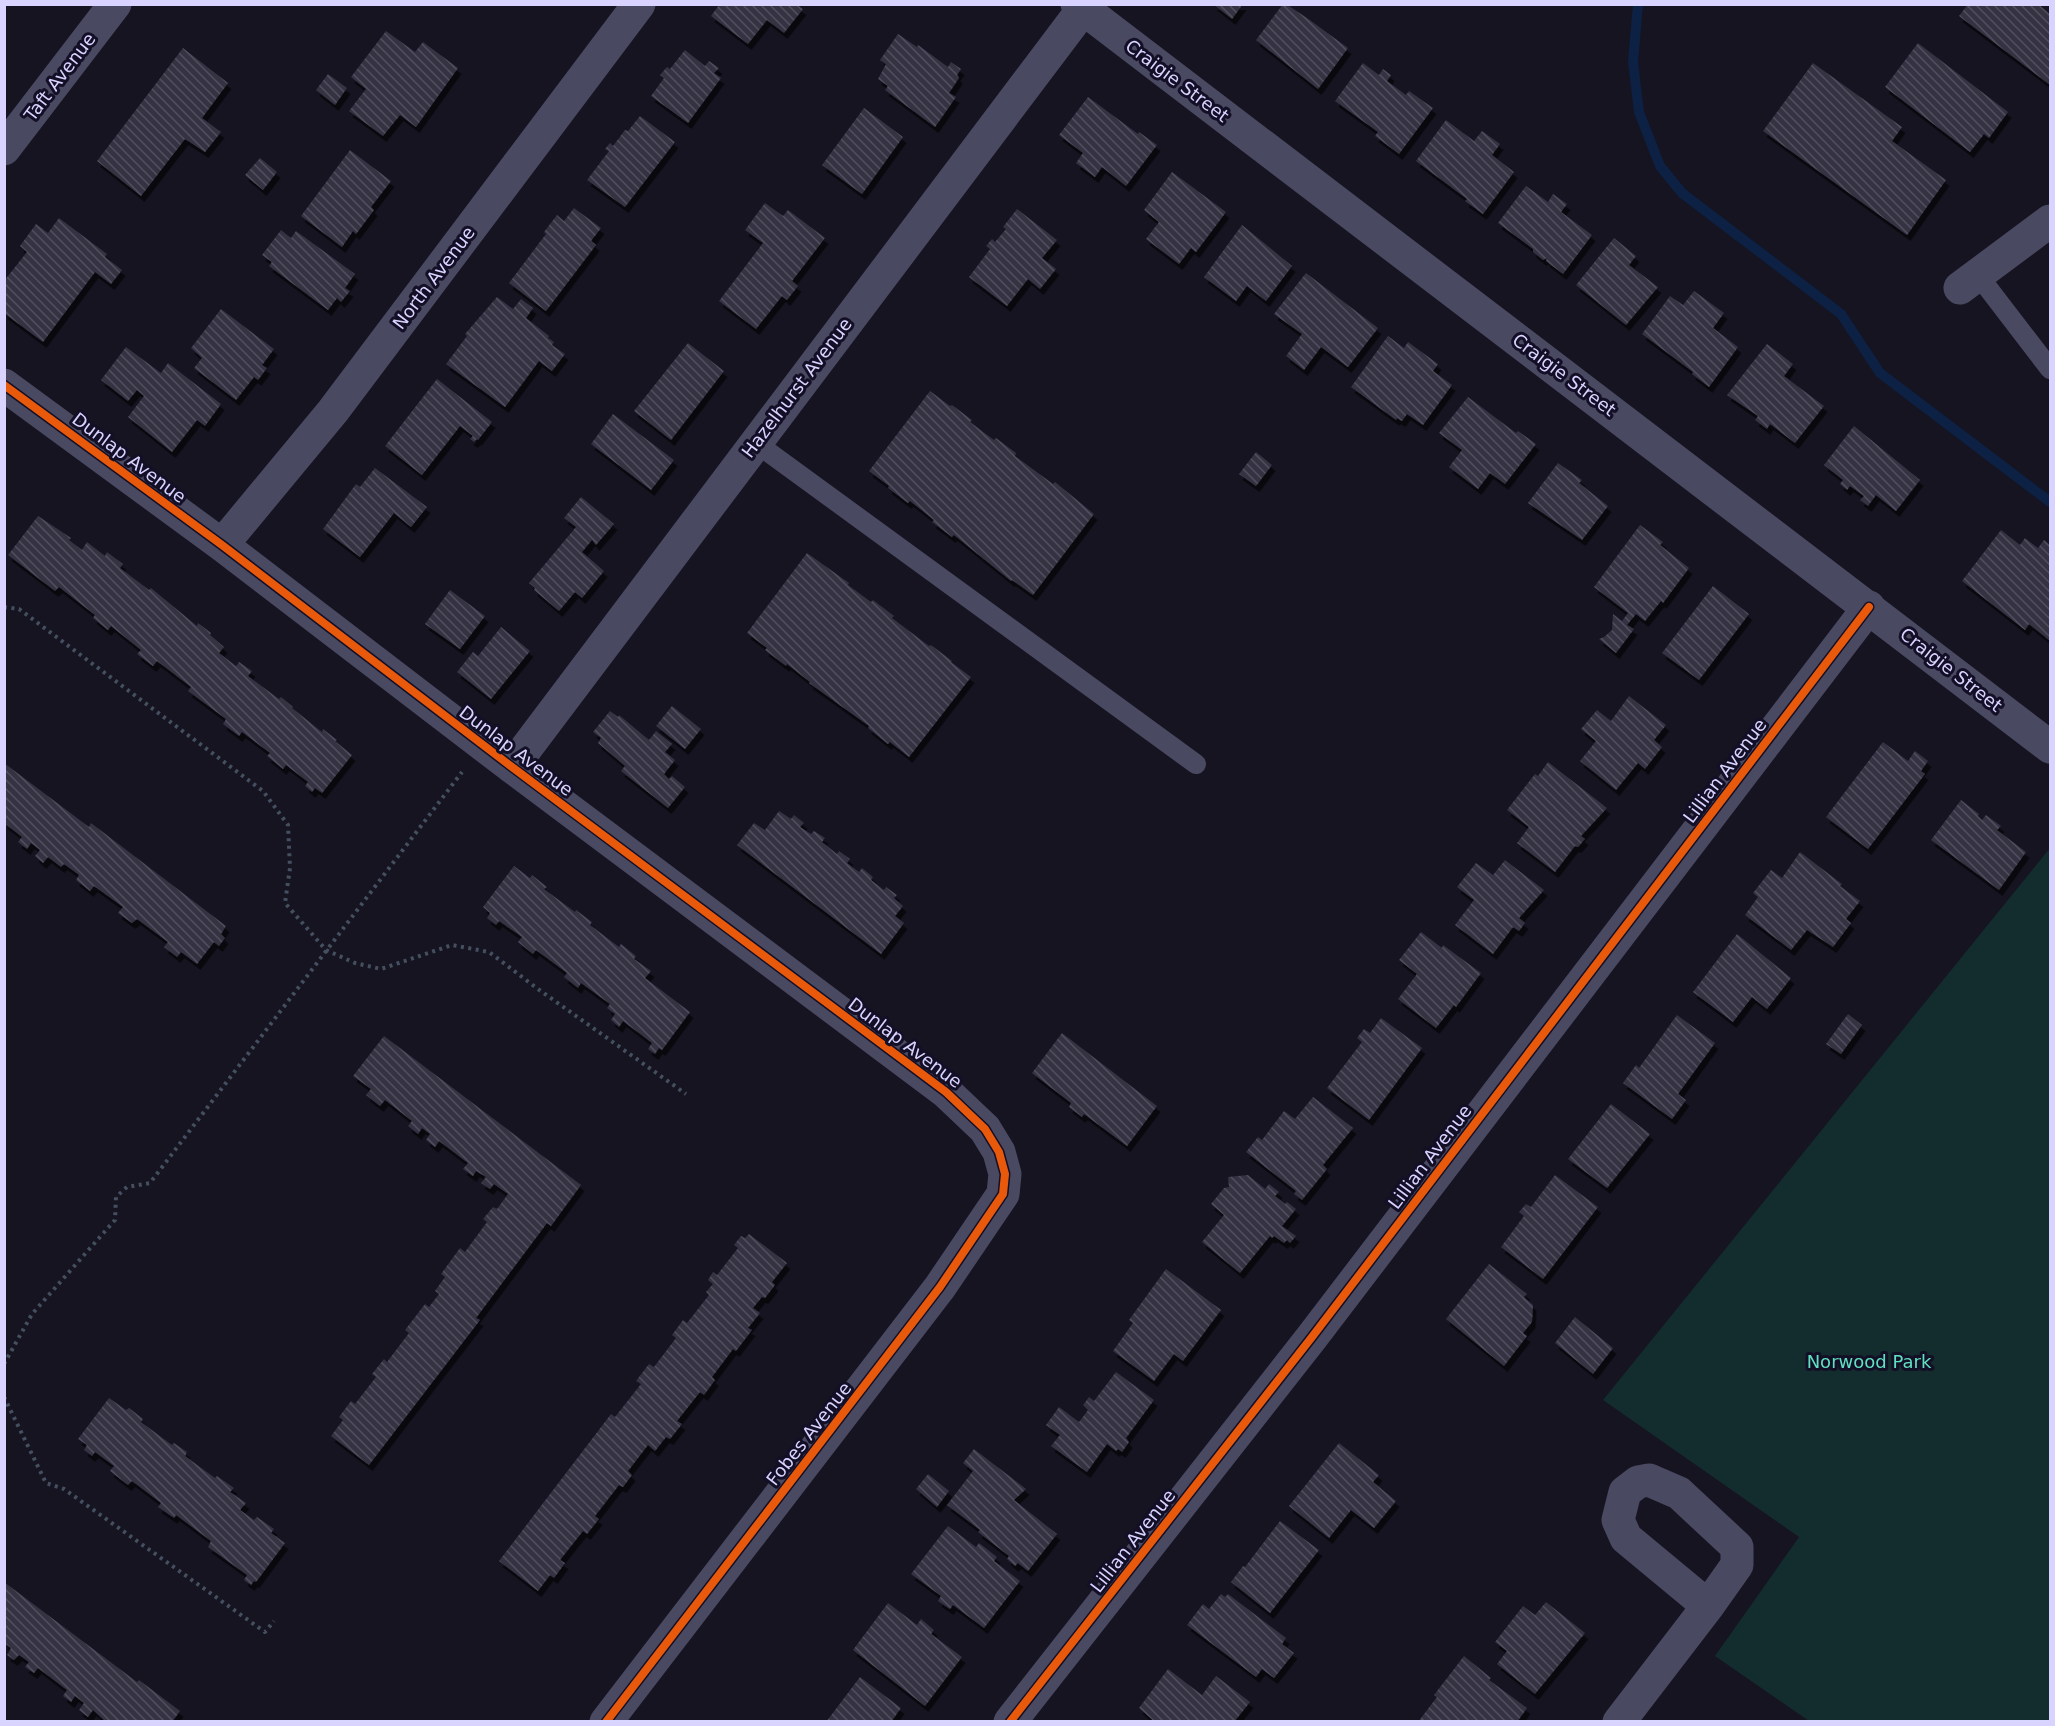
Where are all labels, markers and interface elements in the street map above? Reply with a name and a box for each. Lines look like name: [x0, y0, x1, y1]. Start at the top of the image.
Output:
street label: Taft Avenue: [19, 29, 100, 126]
street label: Craigie Street: [1121, 35, 1233, 126]
street label: North Avenue: [388, 222, 479, 333]
street label: Hazelhurst Avenue: [737, 314, 856, 462]
street label: Craigie Street: [1508, 329, 1620, 420]
street label: Dunlap Avenue: [68, 408, 190, 507]
street label: Craigie Street: [1896, 623, 2007, 716]
street label: Dunlap Avenue: [455, 701, 577, 800]
street label: Lillian Avenue: [1679, 714, 1771, 827]
street label: Dunlap Avenue: [844, 993, 966, 1092]
street label: Lillian Avenue: [1384, 1100, 1476, 1213]
park label: Norwood Park: [1807, 1351, 1932, 1372]
street label: Fobes Avenue: [762, 1378, 855, 1489]
street label: Lillian Avenue: [1086, 1485, 1179, 1596]

